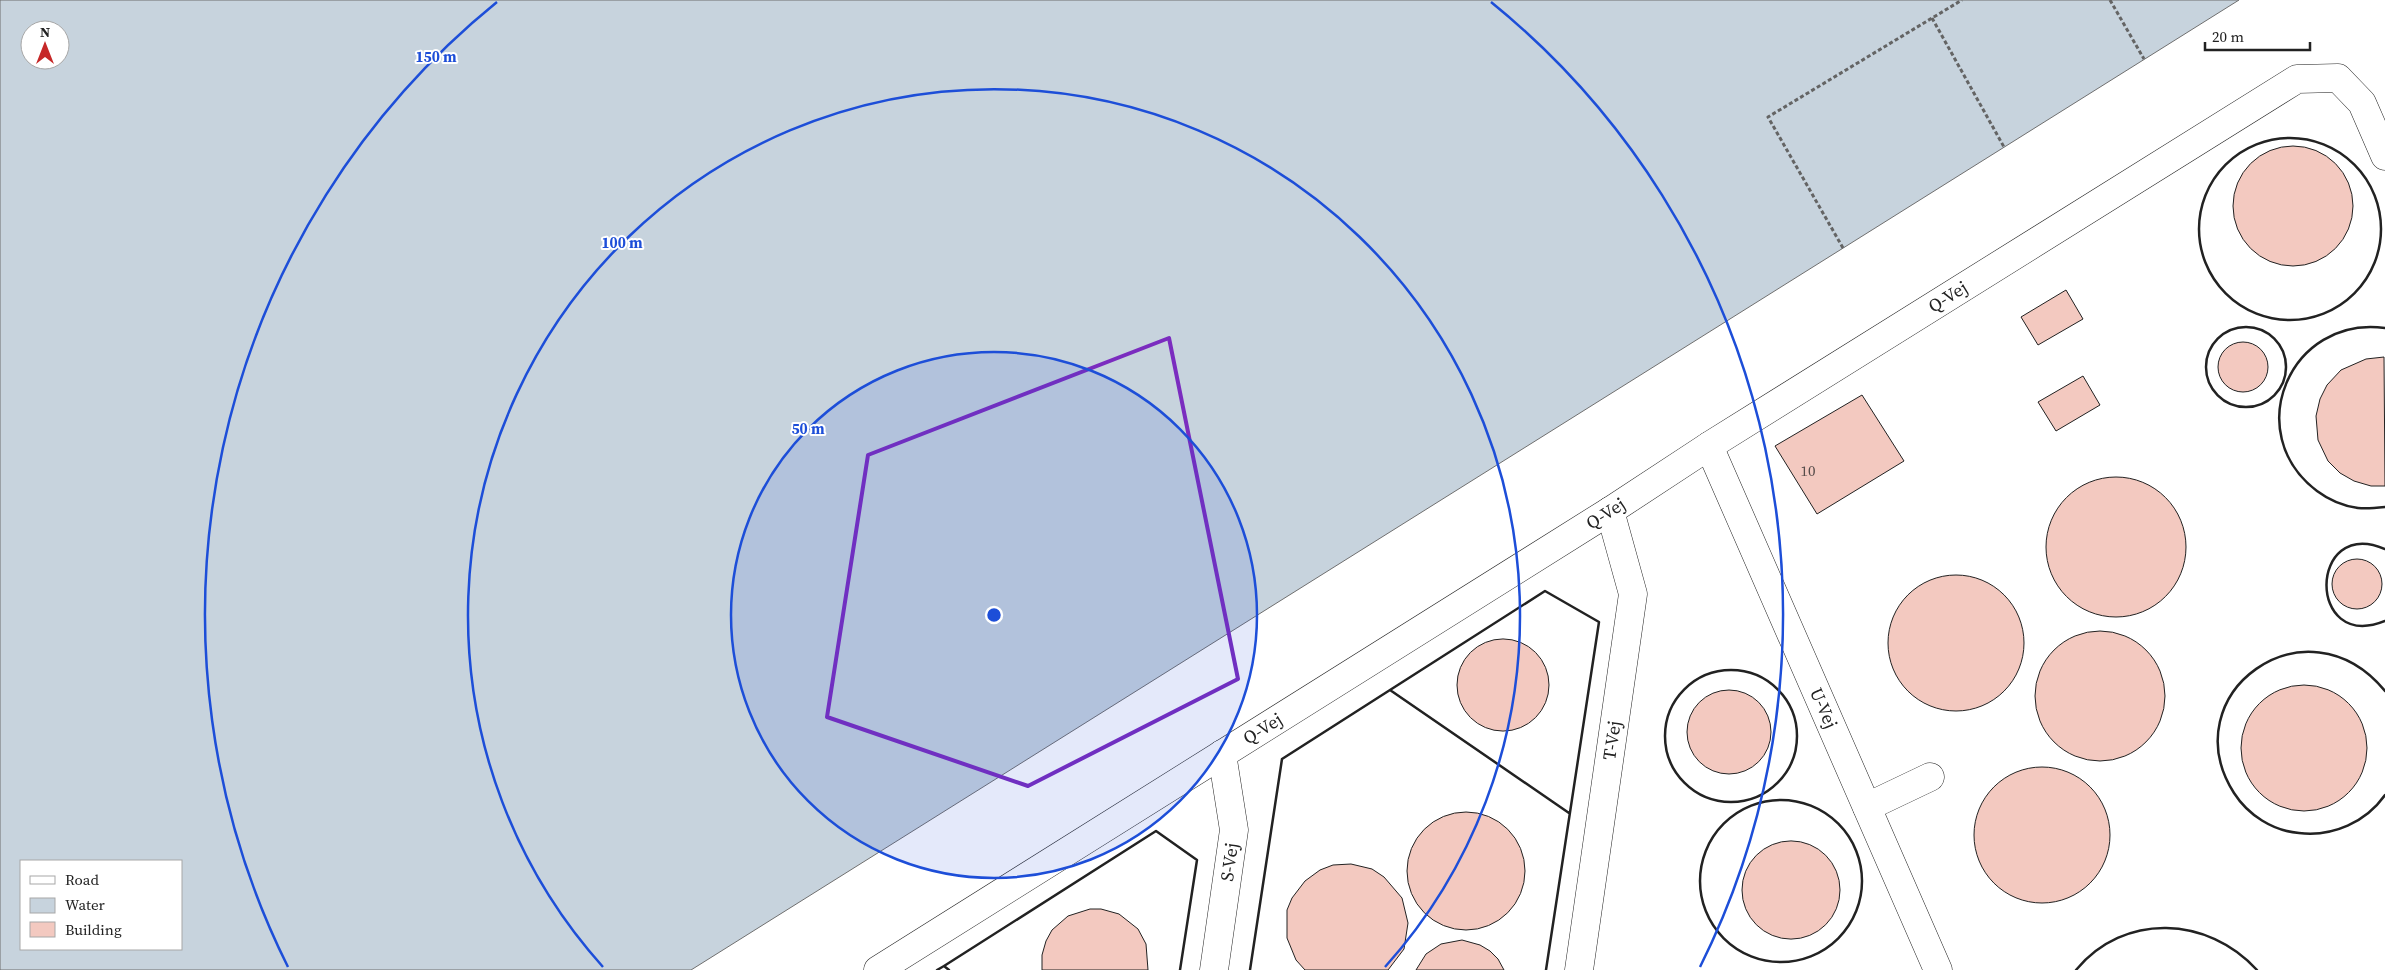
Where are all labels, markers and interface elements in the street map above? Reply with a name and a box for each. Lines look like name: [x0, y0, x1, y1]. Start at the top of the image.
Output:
north arrow: [20, 20, 70, 70]
scale bar: [2205, 20, 2310, 52]
text: N: [40, 22, 50, 42]
text: 20 m: [2212, 26, 2244, 47]
text: 150 m: [415, 46, 457, 67]
text: 100 m: [601, 232, 643, 253]
street label: Q-Vej: [1923, 275, 1972, 318]
text: 50 m: [791, 418, 825, 439]
house number: 10: [1800, 460, 1816, 481]
street label: Q-Vej: [1581, 491, 1630, 535]
centre of rings: [985, 606, 1003, 624]
street label: U-Vej: [1804, 684, 1844, 732]
street label: Q-Vej: [1238, 707, 1287, 750]
street label: T-Vej: [1596, 719, 1627, 762]
street label: S-Vej: [1214, 841, 1244, 883]
legend: [20, 860, 182, 950]
text: Road: [65, 869, 99, 890]
text: Water: [65, 894, 106, 915]
text: Building: [65, 919, 122, 940]

